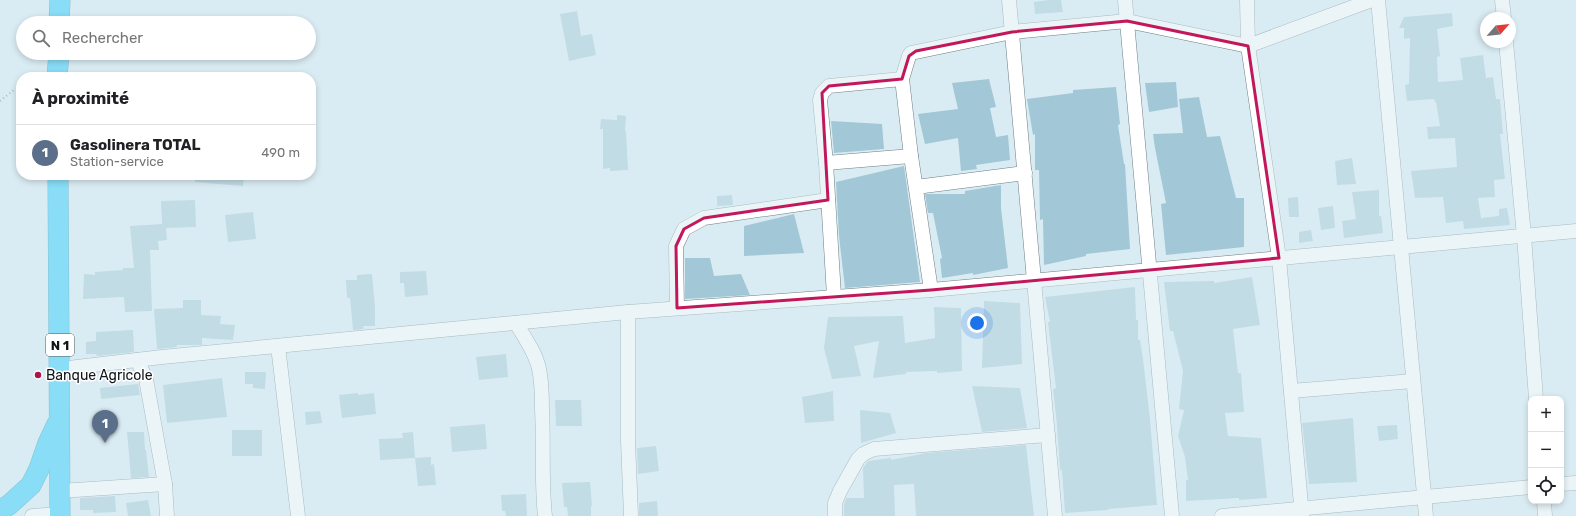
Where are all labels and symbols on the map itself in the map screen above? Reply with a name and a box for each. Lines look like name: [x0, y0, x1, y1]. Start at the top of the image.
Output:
north arrow: [1480, 12, 1516, 48]
your location: [967, 313, 987, 333]
road number: N 1: [46, 334, 74, 356]
place label: Banque Agricole: [46, 367, 153, 384]
marker: Banque Agricole: [33, 370, 43, 380]
pin: 1: [92, 410, 118, 443]

